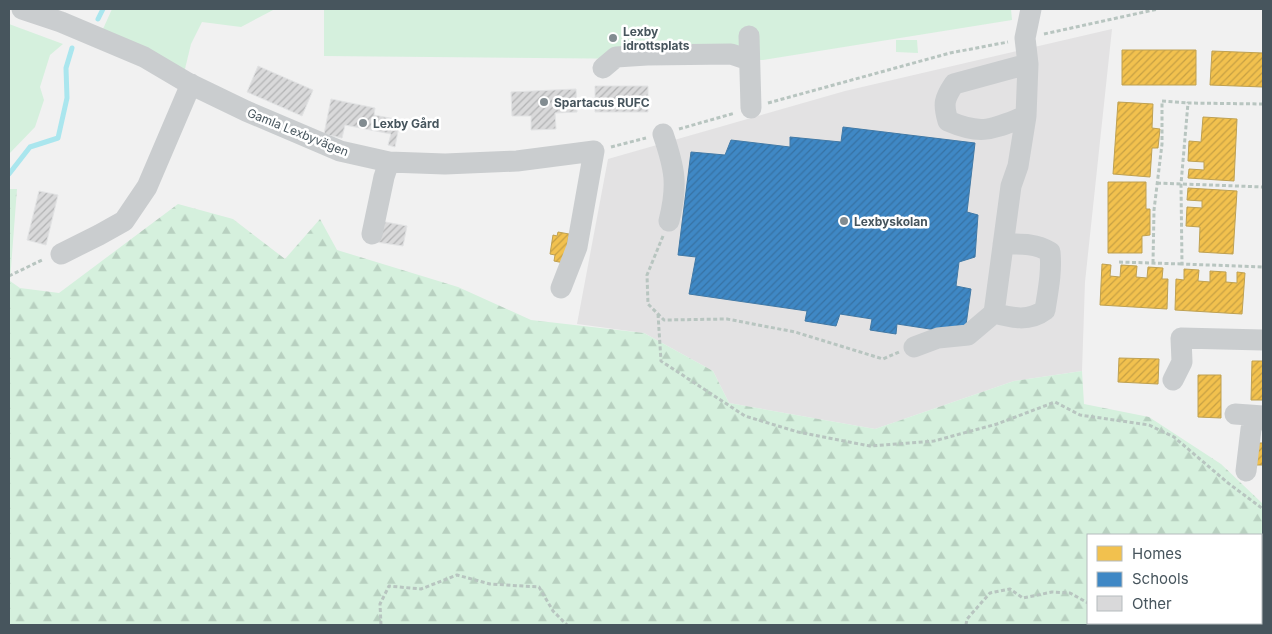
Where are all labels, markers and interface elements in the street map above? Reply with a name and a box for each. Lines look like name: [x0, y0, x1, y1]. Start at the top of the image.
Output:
place label: Lexby idrottsplats: [623, 24, 690, 53]
marker: Lexby idrottsplats: [607, 32, 619, 44]
place label: Spartacus RUFC: [554, 95, 650, 110]
marker: Spartacus RUFC: [538, 96, 550, 108]
street label: Gamla Lexbyvägen: [245, 105, 351, 159]
place label: Lexby Gård: [373, 116, 439, 131]
marker: Lexby Gård: [357, 117, 369, 129]
place label: Lexbyskolan: [854, 214, 928, 229]
marker: Lexbyskolan: [838, 215, 850, 227]
legend: [1087, 534, 1262, 624]
text: Homes: [1132, 544, 1182, 563]
text: Schools: [1132, 569, 1189, 588]
text: Other: [1132, 594, 1172, 613]

